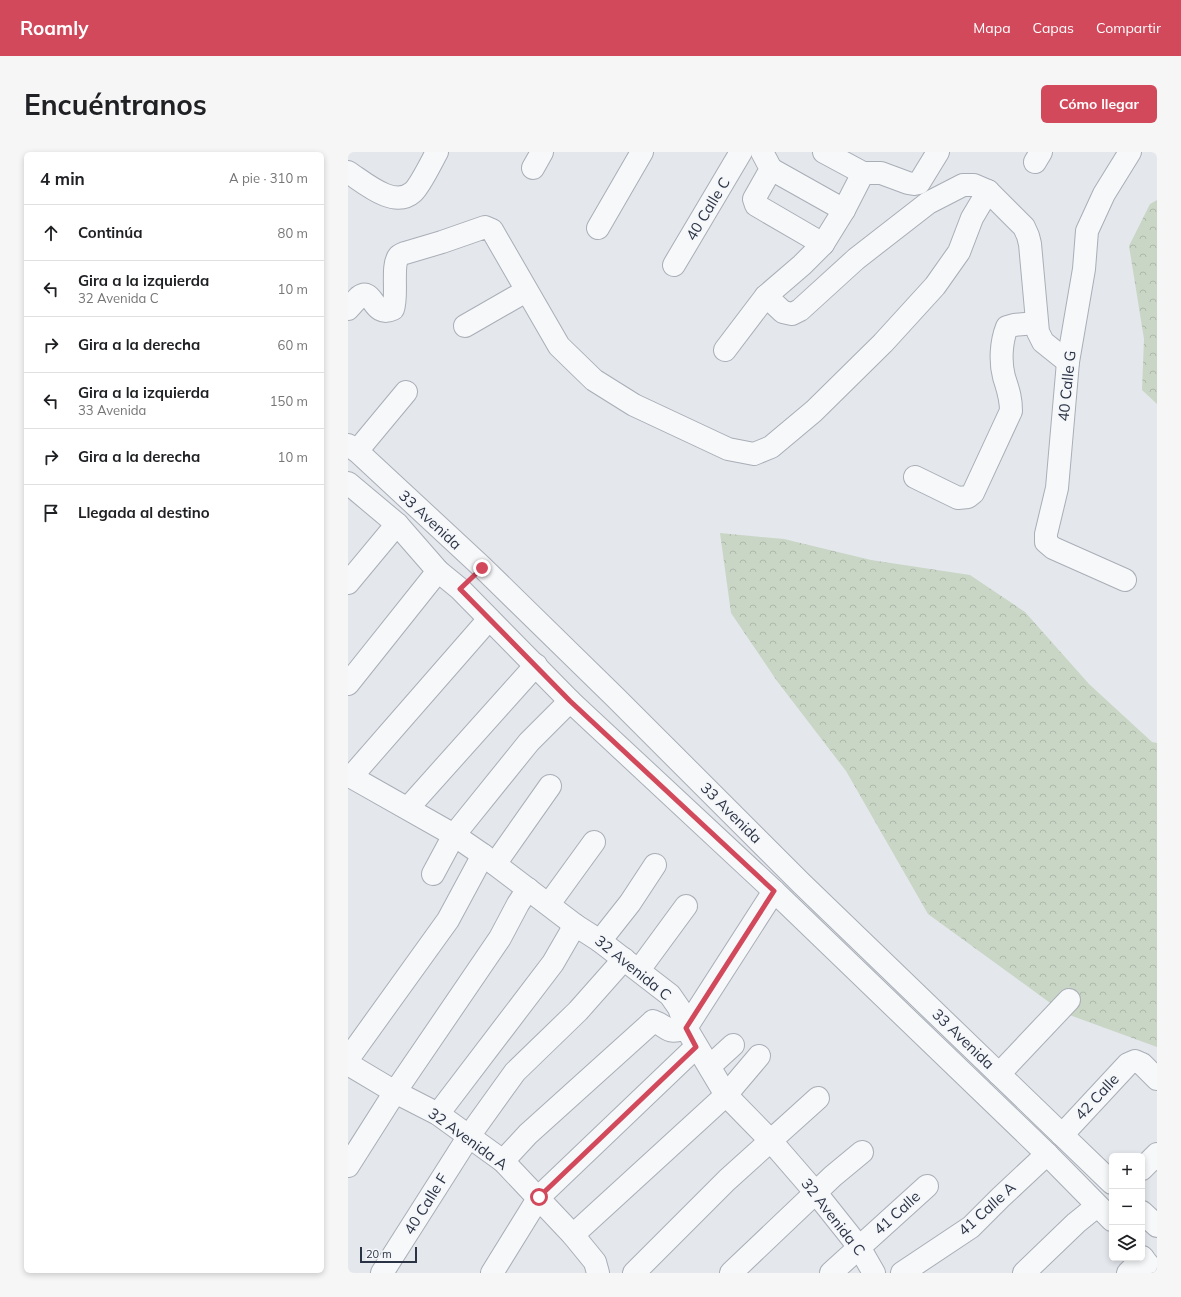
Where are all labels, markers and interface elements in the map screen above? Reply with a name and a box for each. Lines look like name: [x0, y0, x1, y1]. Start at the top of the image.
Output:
text: Roamly: [20, 16, 88, 40]
text: Mapa: [973, 19, 1011, 37]
text: Capas: [1033, 19, 1074, 37]
text: Compartir: [1096, 19, 1161, 37]
button: Cómo llegar: [1041, 85, 1157, 123]
text: Encuéntranos: [24, 87, 207, 122]
text: 4 min: [40, 168, 85, 189]
text: A pie · 310 m: [229, 170, 308, 186]
street label: 40 Calle C: [681, 174, 734, 244]
icon: ahead: [40, 222, 62, 244]
text: Continúa: [78, 223, 143, 242]
text: 80 m: [278, 225, 308, 241]
text: Gira a la izquierda: [78, 271, 209, 290]
icon: left: [40, 278, 62, 300]
text: 10 m: [278, 281, 308, 297]
text: 32 Avenida C: [78, 290, 159, 306]
icon: right: [40, 334, 62, 356]
text: Gira a la derecha: [78, 335, 200, 354]
text: 60 m: [278, 337, 308, 353]
street label: 40 Calle G: [1053, 350, 1080, 422]
text: Gira a la izquierda: [78, 383, 209, 402]
icon: left: [40, 390, 62, 412]
text: 150 m: [270, 393, 308, 409]
text: 33 Avenida: [78, 402, 146, 418]
icon: right: [40, 446, 62, 468]
text: Gira a la derecha: [78, 447, 200, 466]
text: 10 m: [278, 449, 308, 465]
street label: 33 Avenida: [395, 486, 466, 553]
icon: arrive: [40, 502, 62, 524]
text: Llegada al destino: [78, 503, 210, 522]
route end: [473, 559, 491, 577]
street label: 33 Avenida: [697, 778, 766, 847]
street label: 32 Avenida C: [591, 931, 675, 1004]
street label: 33 Avenida: [928, 1004, 998, 1073]
street label: 42 Calle: [1071, 1070, 1123, 1124]
street label: 32 Avenida A: [425, 1103, 512, 1174]
map controls: [1109, 1153, 1145, 1261]
button: +: [1109, 1153, 1145, 1189]
street label: 40 Calle F: [399, 1170, 452, 1238]
street label: 32 Avenida C: [797, 1174, 870, 1259]
street label: 41 Calle A: [954, 1178, 1019, 1239]
street label: 41 Calle: [869, 1187, 924, 1239]
route start: [530, 1188, 548, 1206]
button: −: [1109, 1189, 1145, 1225]
button: layers: [1109, 1225, 1145, 1261]
scale bar: [360, 1245, 417, 1264]
text: 20 m: [366, 1247, 392, 1261]

